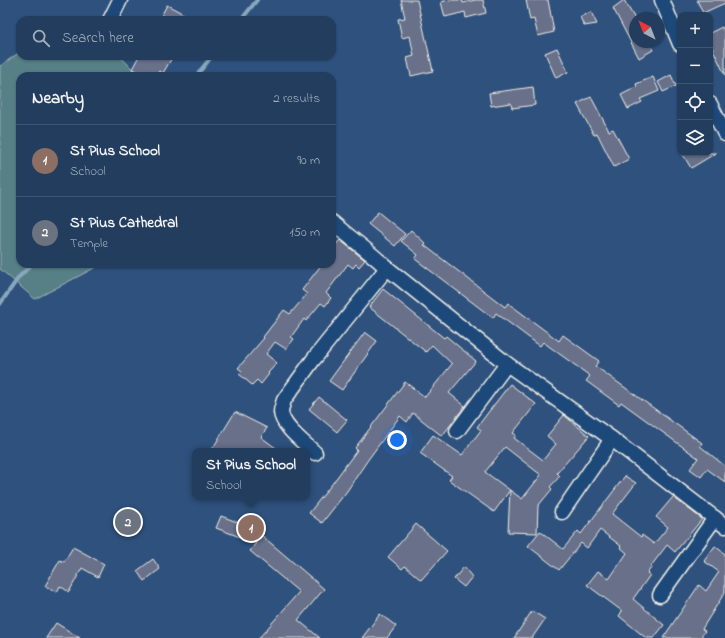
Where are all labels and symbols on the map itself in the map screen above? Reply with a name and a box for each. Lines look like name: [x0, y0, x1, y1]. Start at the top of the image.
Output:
north arrow: [629, 12, 665, 48]
your location: [387, 430, 407, 450]
pin: 2: [115, 507, 141, 537]
pin: 1: [238, 513, 264, 543]

